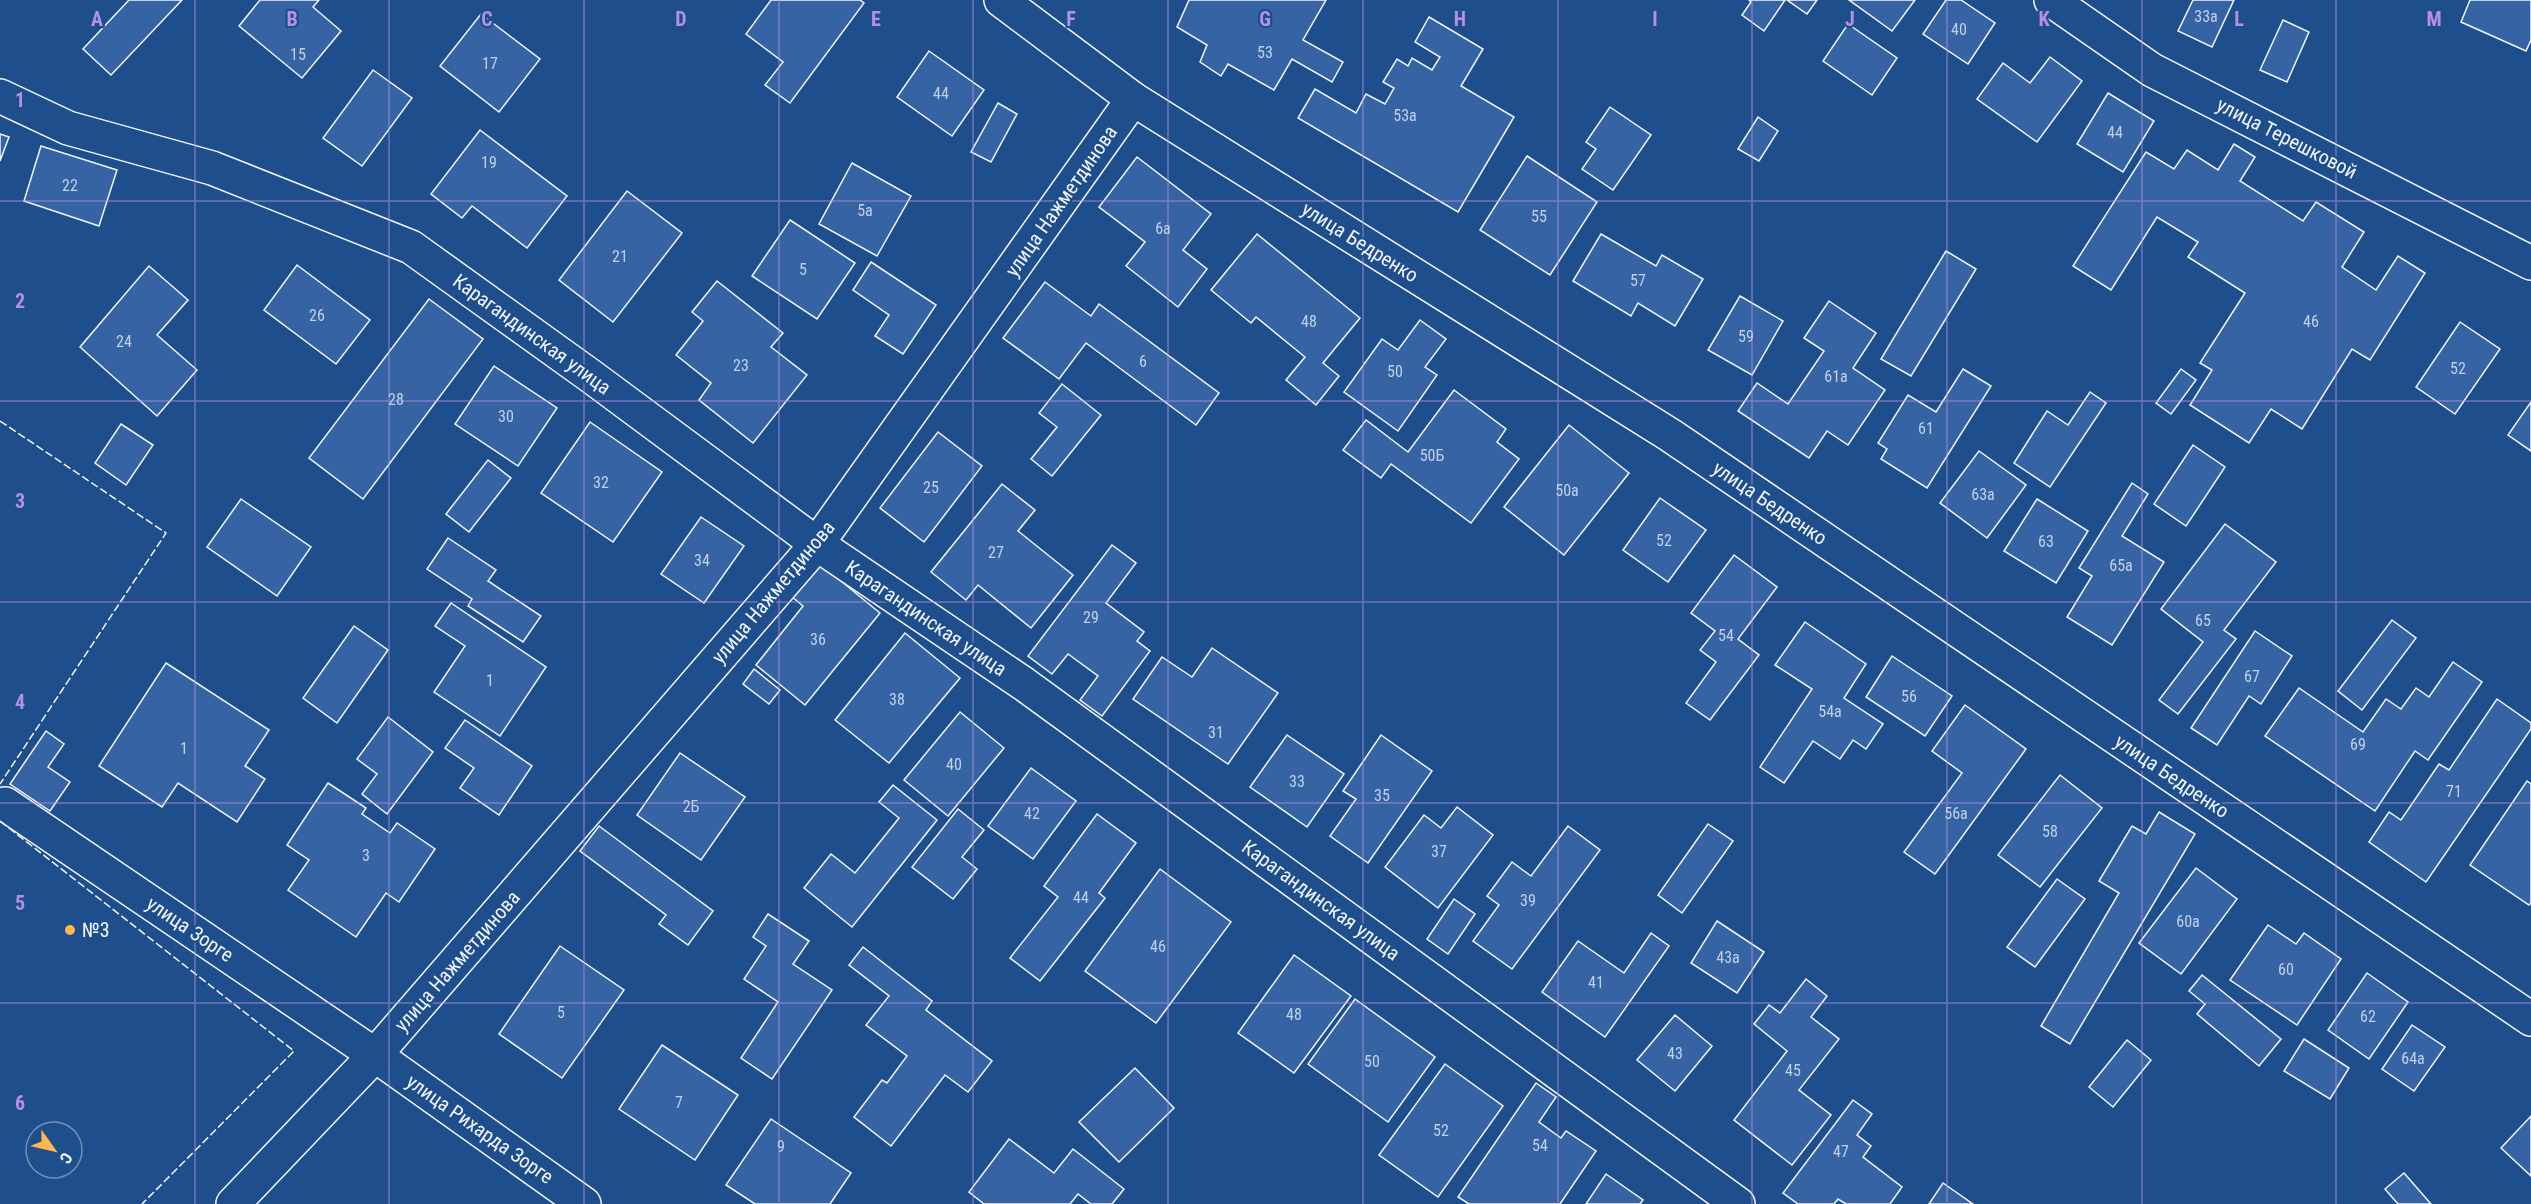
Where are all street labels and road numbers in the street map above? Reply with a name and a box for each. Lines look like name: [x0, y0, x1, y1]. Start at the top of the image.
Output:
street label: улица Терешковой: [2213, 92, 2361, 184]
street label: улица Нажметдинова: [1000, 121, 1122, 281]
street label: улица Бедренко: [1297, 197, 1423, 287]
street label: Карагандинская улица: [448, 269, 616, 399]
street label: улица Бедренко: [1708, 456, 1832, 550]
street label: улица Нажметдинова: [706, 516, 840, 668]
street label: Карагандинская улица: [841, 555, 1011, 681]
street label: улица Бедренко: [2110, 729, 2234, 823]
street label: Карагандинская улица: [1237, 835, 1405, 965]
street label: улица Нажметдинова: [389, 886, 525, 1036]
street label: улица Зорге: [142, 891, 238, 967]
street label: улица Рихарда Зорге: [402, 1069, 558, 1189]

